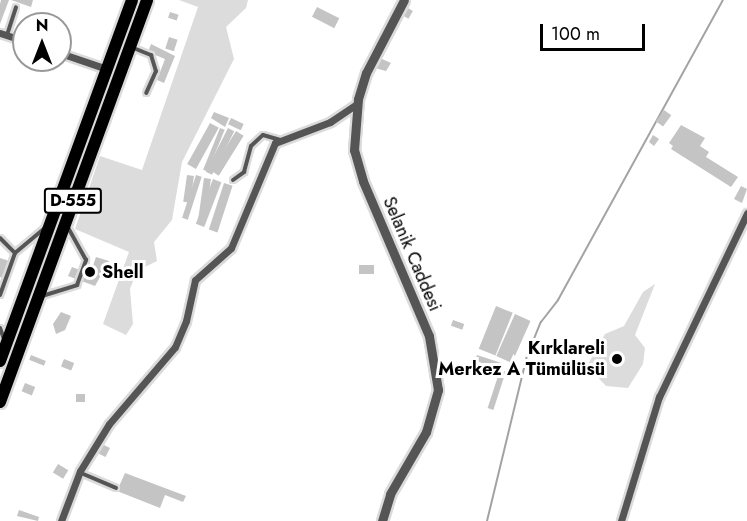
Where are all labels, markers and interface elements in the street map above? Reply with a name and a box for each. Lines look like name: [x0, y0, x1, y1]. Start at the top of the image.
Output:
north arrow: [12, 12, 72, 72]
scale bar: [543, 12, 648, 50]
text: N: [36, 14, 48, 37]
text: 100 m: [551, 21, 600, 47]
road number: D-555: [43, 188, 103, 214]
street label: Selanik Caddesi: [378, 194, 446, 314]
place label: Shell: [102, 261, 144, 283]
marker: Shell: [83, 265, 97, 279]
place label: Kırklareli Merkez A Tümülüsü: [438, 338, 605, 380]
marker: Kırklareli Merkez A Tümülüsü: [610, 352, 624, 366]

